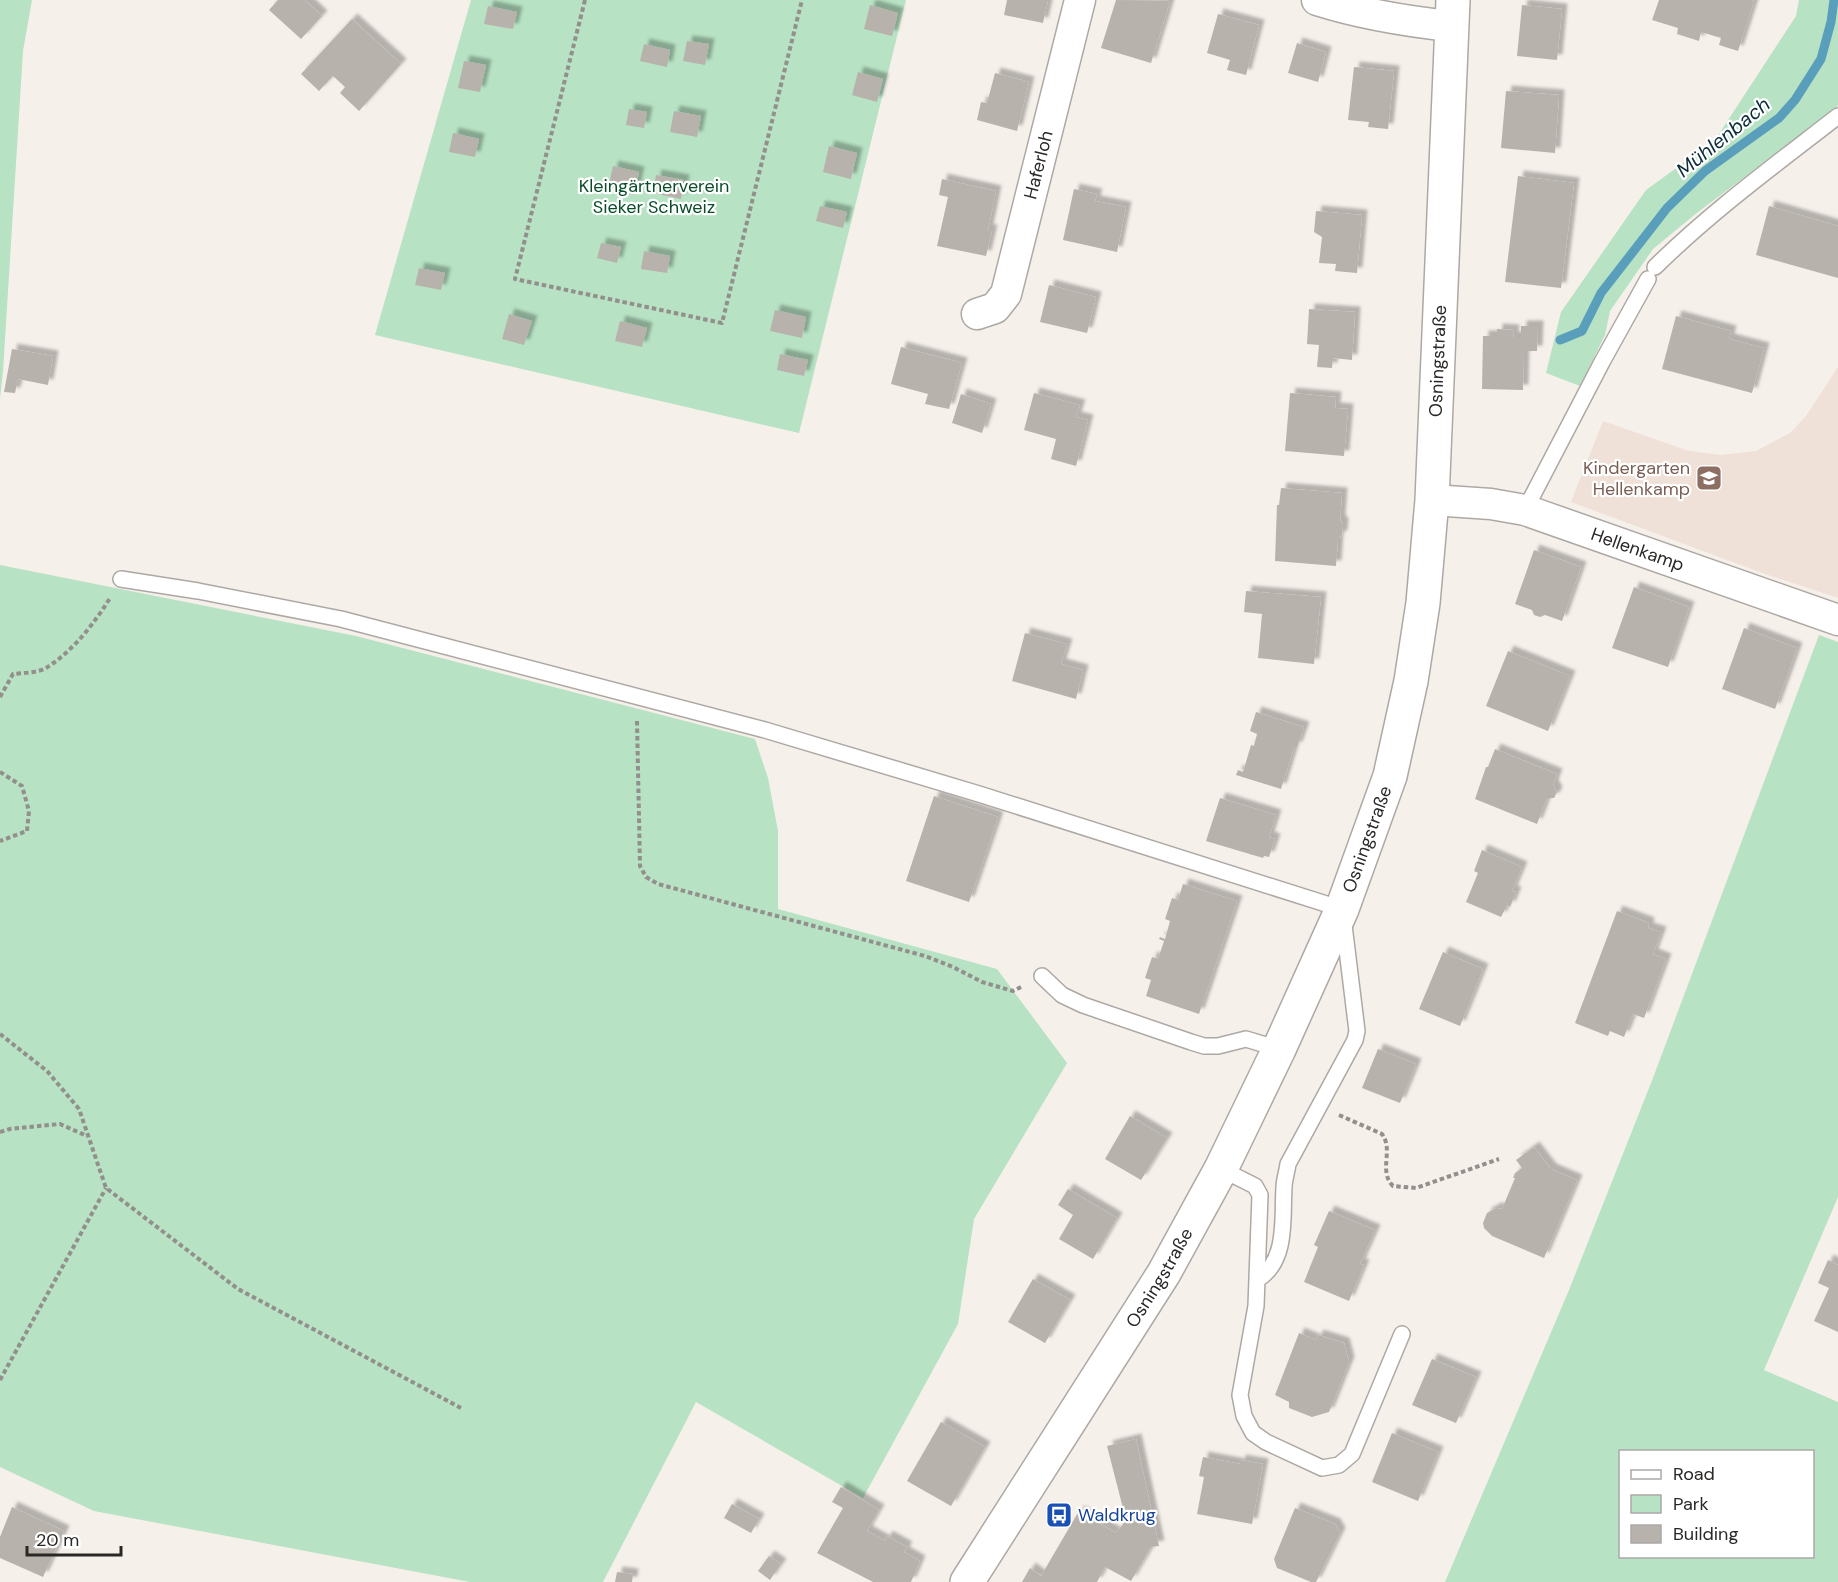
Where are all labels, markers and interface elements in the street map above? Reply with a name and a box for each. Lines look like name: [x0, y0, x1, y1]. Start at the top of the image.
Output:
water label: Mühlenbach: [1671, 91, 1775, 183]
street label: Haferloh: [1018, 128, 1059, 202]
park label: Kleingärtnerverein Sieker Schweiz: [579, 174, 729, 219]
street label: Osningstraße: [1423, 304, 1452, 417]
place label: Kindergarten Hellenkamp: [1583, 456, 1690, 501]
school or university icon: Kindergarten Hellenkamp: [1694, 463, 1724, 493]
street label: Hellenkamp: [1588, 522, 1687, 577]
street label: Osningstraße: [1337, 782, 1397, 896]
street label: Osningstraße: [1120, 1224, 1198, 1332]
legend: [1619, 1450, 1814, 1558]
text: Road: [1673, 1462, 1715, 1486]
text: Park: [1673, 1492, 1709, 1516]
bus stop icon: Waldkrug: [1044, 1500, 1074, 1530]
place label: Waldkrug: [1078, 1503, 1156, 1527]
scale bar: [27, 1519, 122, 1557]
text: Building: [1673, 1522, 1738, 1546]
text: 20 m: [36, 1528, 79, 1552]

